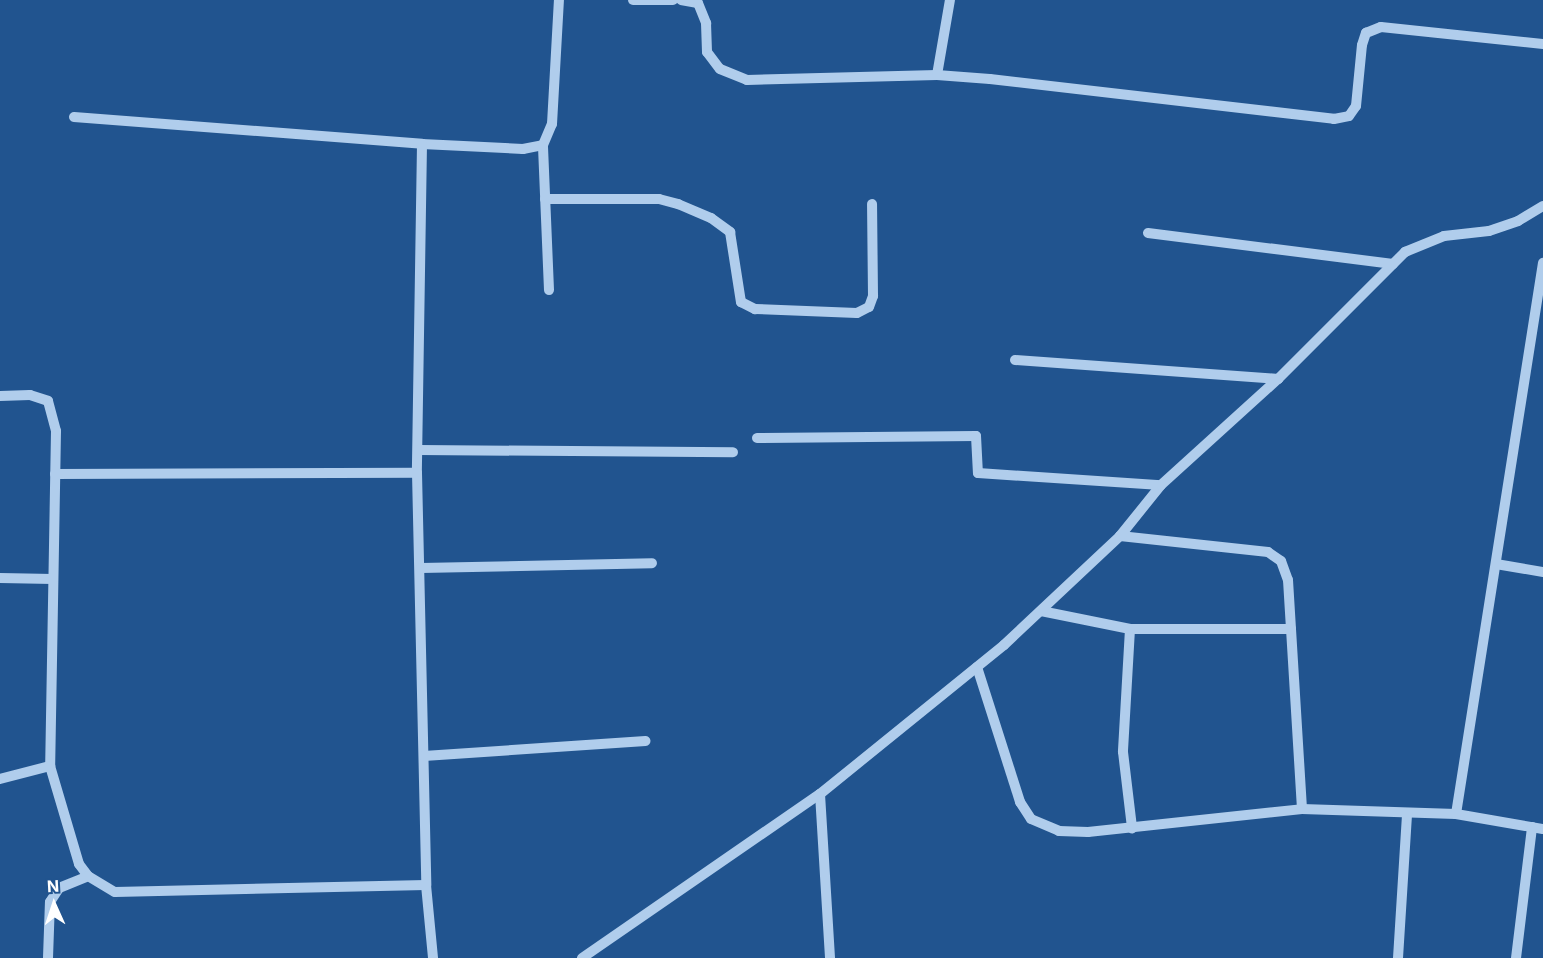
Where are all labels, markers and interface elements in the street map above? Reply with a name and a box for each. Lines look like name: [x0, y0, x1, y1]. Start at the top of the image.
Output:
north arrow: [24, 874, 84, 934]
text: N: [46, 876, 60, 896]

